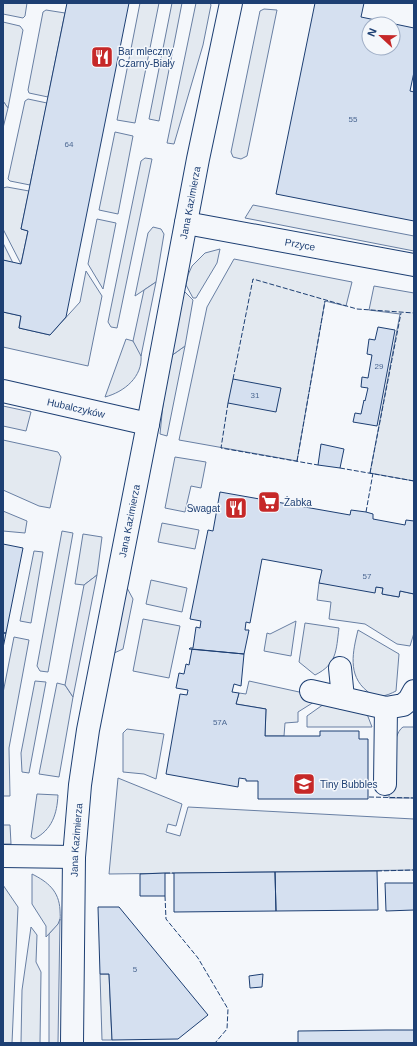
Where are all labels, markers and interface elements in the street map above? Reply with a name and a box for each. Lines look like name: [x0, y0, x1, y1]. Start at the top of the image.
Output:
north arrow: [361, 16, 401, 56]
text: N: [365, 26, 379, 38]
restaurant icon: Bar mleczny Czarny-Biały: [89, 44, 115, 70]
place label: Bar mleczny Czarny-Biały: [118, 46, 175, 69]
house number: 55: [349, 115, 358, 124]
house number: 64: [65, 140, 74, 149]
street label: Jana Kazimierza: [178, 165, 202, 240]
street label: Przyce: [284, 236, 317, 252]
house number: 29: [375, 362, 384, 371]
house number: 31: [251, 391, 260, 400]
street label: Hubalczyków: [46, 396, 107, 420]
street label: Jana Kazimierza: [117, 483, 142, 558]
supermarket icon: Żabka: [256, 489, 282, 515]
restaurant icon: Swagat: [223, 495, 249, 521]
place label: Żabka: [284, 496, 312, 508]
place label: Swagat: [187, 503, 220, 514]
house number: 57: [363, 572, 372, 581]
house number: 57A: [213, 718, 228, 727]
school or university icon: Tiny Bubbles: [291, 771, 317, 797]
place label: Tiny Bubbles: [320, 779, 377, 790]
street label: Jana Kazimierza: [68, 802, 84, 877]
house number: 5: [133, 965, 138, 974]

